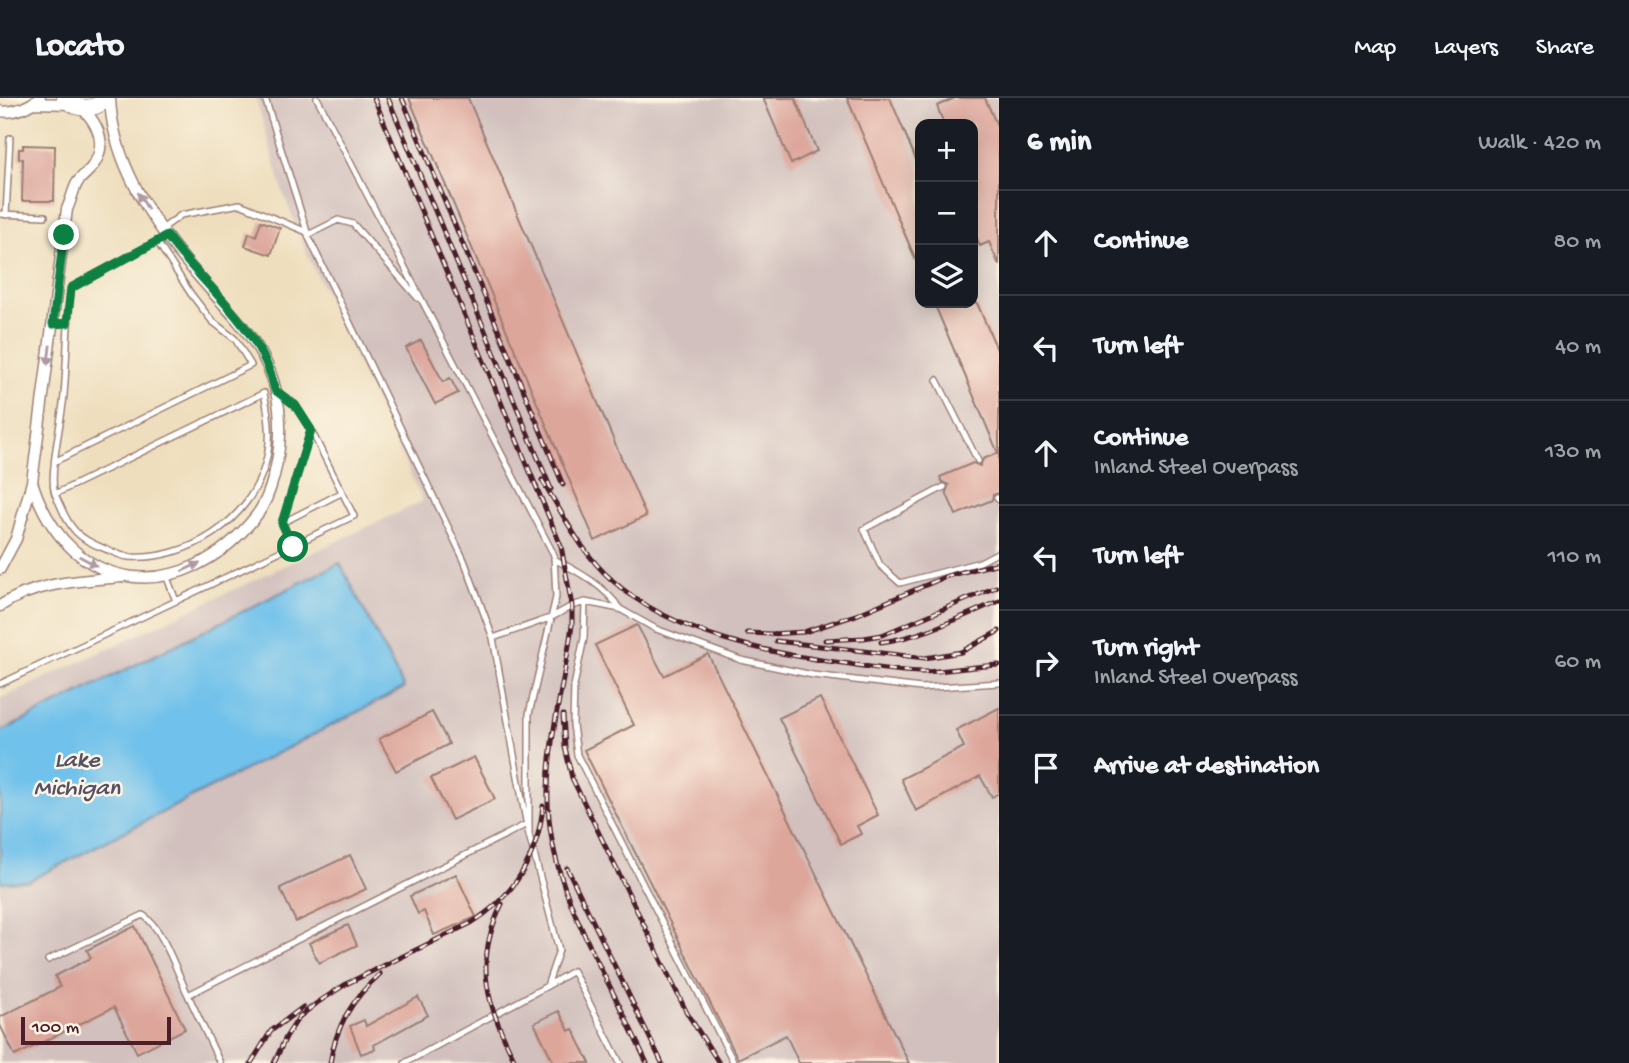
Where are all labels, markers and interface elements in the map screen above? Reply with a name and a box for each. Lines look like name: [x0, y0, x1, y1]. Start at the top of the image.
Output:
text: Locato: [35, 29, 124, 67]
text: Map: [1354, 34, 1396, 63]
text: Layers: [1434, 34, 1498, 63]
text: Share: [1536, 34, 1594, 63]
map controls: [915, 119, 978, 308]
button: +: [915, 119, 978, 182]
text: 6 min: [1027, 126, 1091, 161]
text: Walk · 420 m: [1478, 130, 1601, 157]
button: −: [915, 182, 978, 245]
one-way arrow: [137, 191, 149, 210]
route end: [48, 219, 79, 250]
icon: ahead: [1027, 224, 1065, 262]
text: Continue: [1094, 227, 1188, 258]
text: 80 m: [1554, 229, 1601, 256]
button: layers: [915, 245, 978, 308]
icon: left: [1027, 329, 1065, 367]
text: Turn left: [1094, 332, 1182, 363]
text: 40 m: [1555, 334, 1601, 361]
one-way arrow: [43, 345, 54, 367]
text: Continue: [1094, 424, 1188, 455]
icon: ahead: [1027, 434, 1065, 472]
text: 130 m: [1545, 439, 1601, 466]
text: Inland Steel Overpass: [1094, 455, 1297, 482]
route start: [277, 531, 308, 562]
icon: left: [1027, 539, 1065, 577]
text: Turn left: [1094, 542, 1182, 573]
text: 110 m: [1548, 544, 1601, 571]
one-way arrow: [79, 555, 98, 567]
one-way arrow: [181, 561, 201, 572]
text: Turn right: [1094, 634, 1198, 665]
icon: right: [1027, 644, 1065, 682]
text: 60 m: [1555, 649, 1601, 676]
text: Inland Steel Overpass: [1094, 665, 1297, 692]
water label: Lake Michigan: [34, 747, 121, 804]
icon: arrive: [1027, 749, 1065, 787]
text: Arrive at destination: [1094, 752, 1319, 783]
scale bar: [21, 1014, 172, 1046]
text: 100 m: [32, 1017, 79, 1040]

